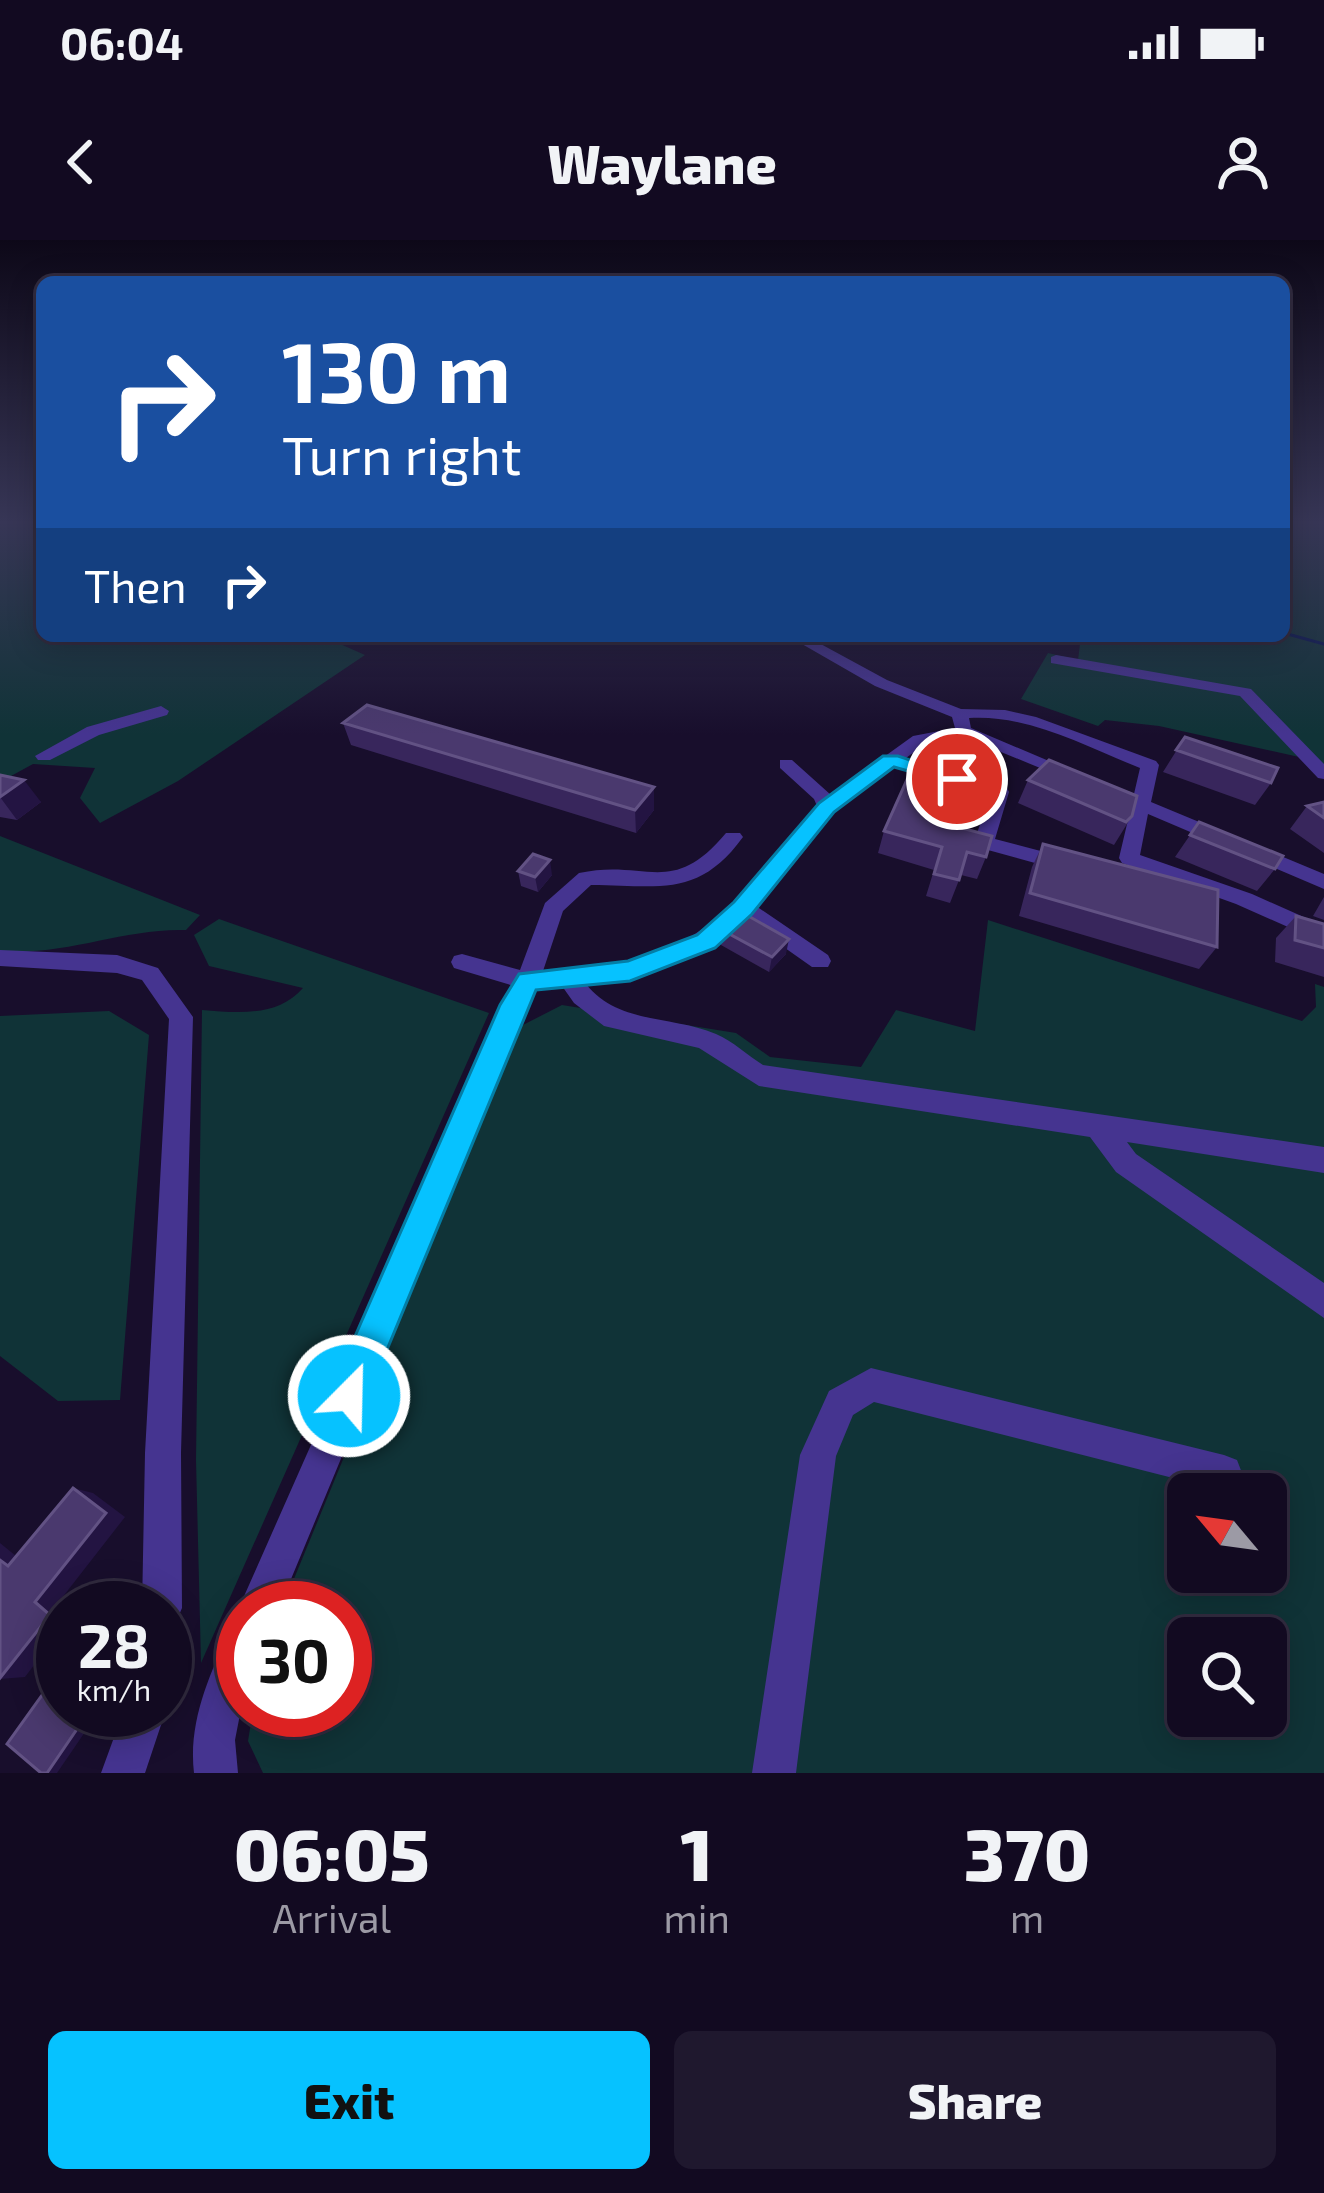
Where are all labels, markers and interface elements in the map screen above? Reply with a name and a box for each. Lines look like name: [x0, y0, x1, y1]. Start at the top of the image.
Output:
text: 06:04: [60, 15, 184, 69]
icon: back: [48, 129, 114, 195]
icon: person: [1210, 129, 1276, 195]
text: Waylane: [547, 130, 777, 195]
text: 130 m: [282, 319, 511, 420]
icon: right: [84, 324, 240, 480]
text: Turn right: [282, 421, 522, 486]
icon: right: [211, 552, 277, 618]
text: Then: [84, 558, 187, 612]
pin: [906, 728, 1008, 830]
icon: arrive: [924, 746, 990, 812]
position arrow: [286, 1333, 412, 1459]
north arrow: [1167, 1473, 1287, 1593]
map controls: [1167, 1473, 1287, 1737]
speed limit sign: 30: [216, 1581, 372, 1737]
text: 28: [78, 1608, 150, 1680]
button: search: [1167, 1617, 1287, 1737]
text: km/h: [77, 1671, 151, 1707]
text: 06:05: [234, 1809, 430, 1895]
text: 1: [681, 1809, 713, 1895]
text: 370: [964, 1809, 1090, 1895]
text: Arrival: [272, 1894, 391, 1941]
text: min: [664, 1894, 730, 1941]
text: m: [1010, 1894, 1044, 1941]
button: Exit: [48, 2031, 650, 2169]
button: Share: [674, 2031, 1276, 2169]

